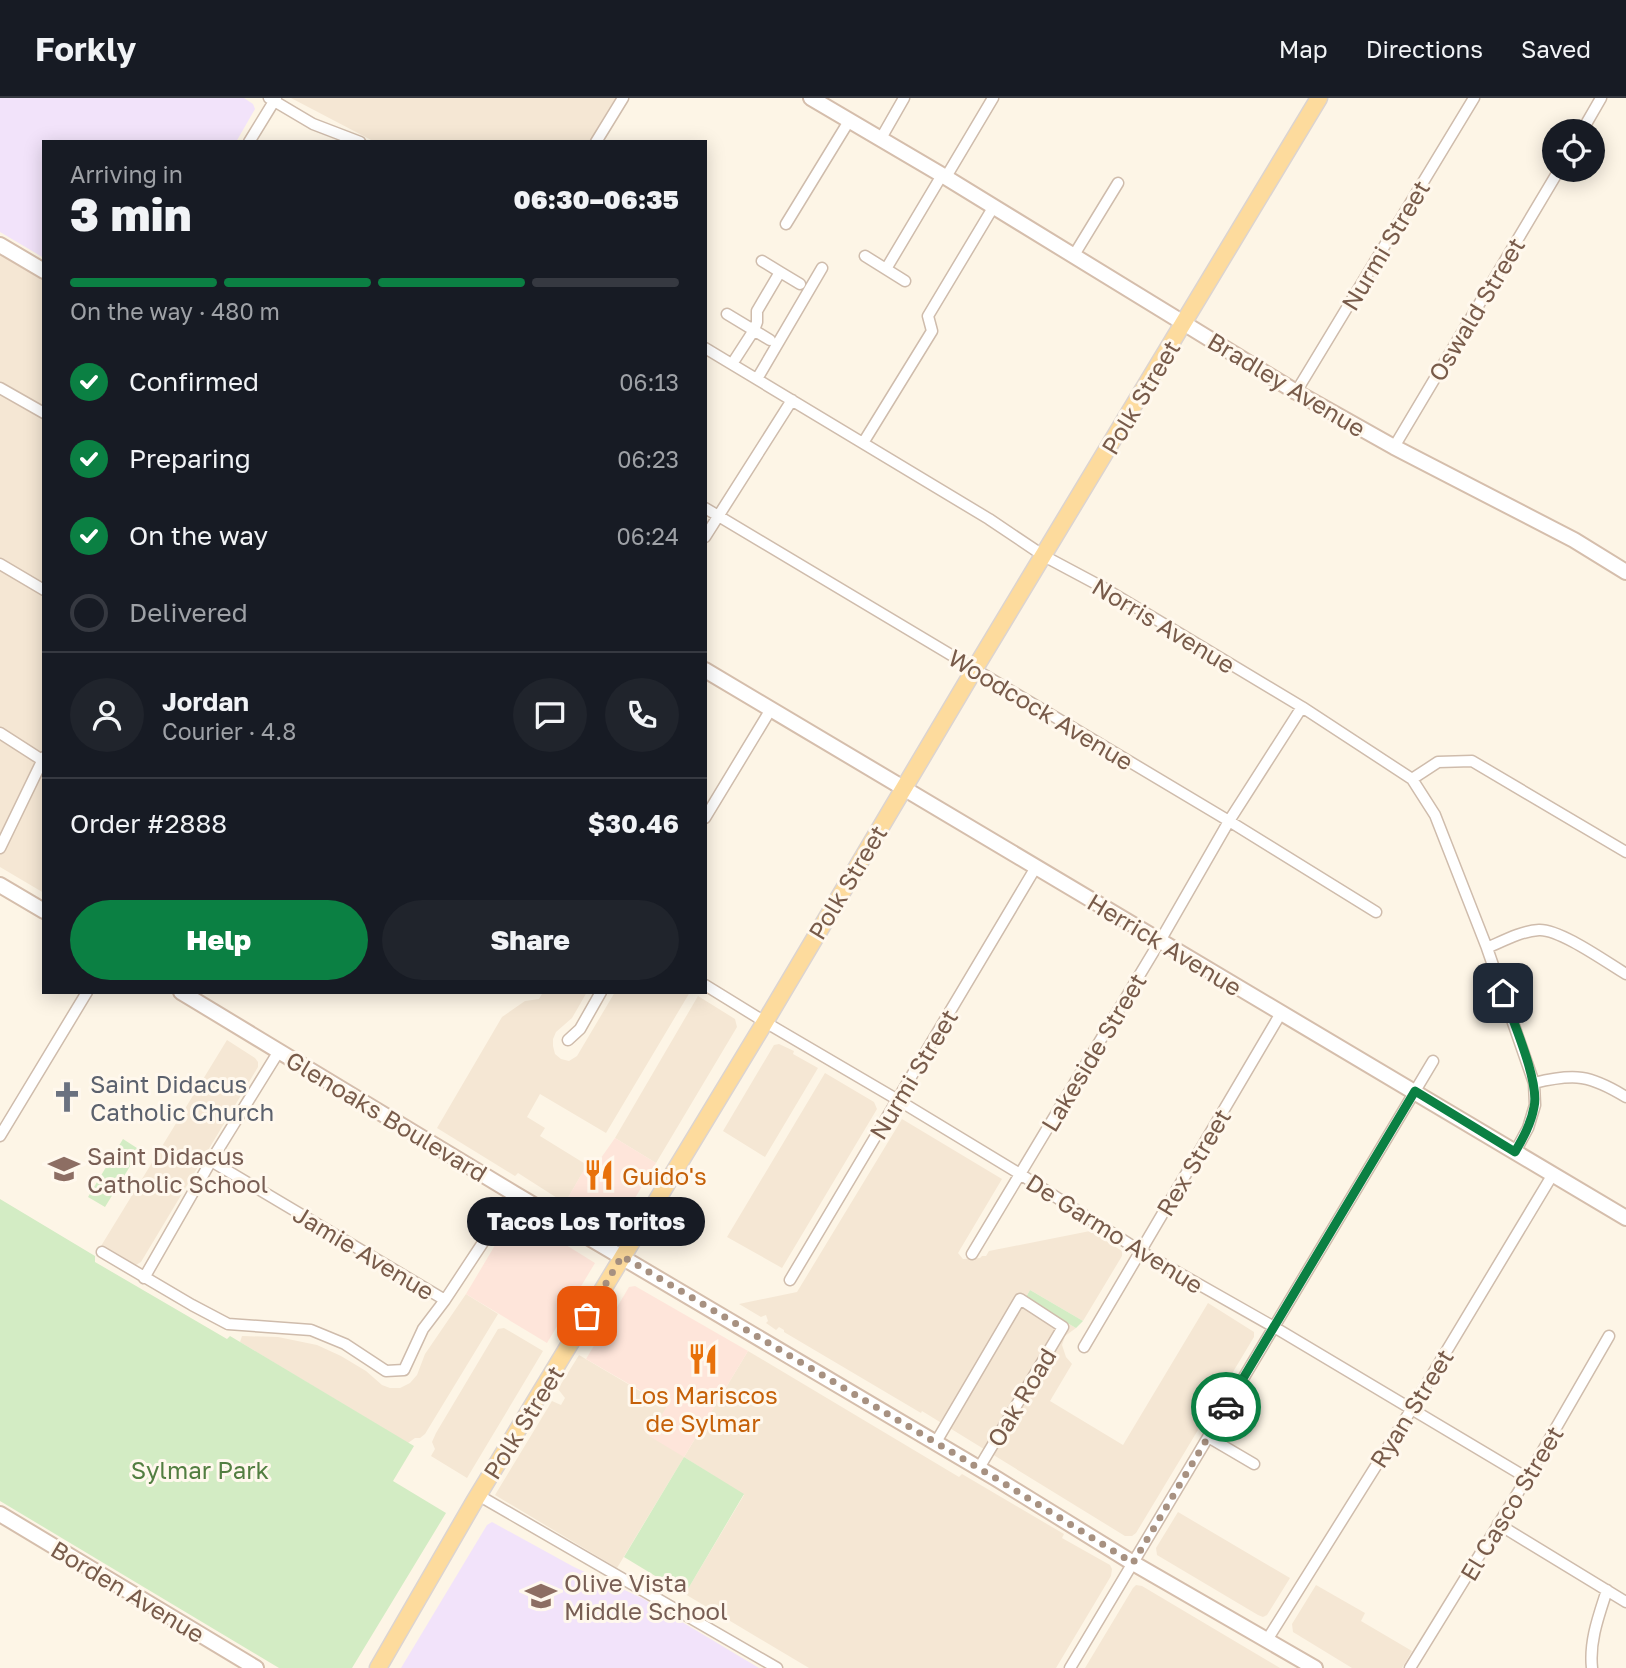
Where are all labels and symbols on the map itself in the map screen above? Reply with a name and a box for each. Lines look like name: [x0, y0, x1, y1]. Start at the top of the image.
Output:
street label: Nurmi Street: [1335, 175, 1435, 315]
street label: Oswald Street: [1422, 232, 1530, 386]
street label: Bradley Avenue: [1203, 326, 1371, 442]
street label: Polk Street: [1095, 335, 1185, 459]
street label: Norris Avenue: [1087, 571, 1241, 679]
street label: Woodcock Avenue: [943, 642, 1139, 776]
street label: Polk Street: [802, 820, 892, 944]
street label: Herrick Avenue: [1083, 887, 1247, 1001]
pin: [1473, 963, 1533, 1023]
street label: Lakeside Street: [1034, 968, 1152, 1136]
street label: Nurmi Street: [863, 1004, 963, 1144]
street label: Glenoaks Boulevard: [281, 1045, 493, 1187]
place label: Saint Didacus Catholic Church: [90, 1069, 274, 1126]
church icon: Saint Didacus Catholic Church: [50, 1080, 84, 1114]
street label: Rex Street: [1150, 1103, 1236, 1221]
place label: Saint Didacus Catholic School: [87, 1141, 268, 1198]
school or university icon: Saint Didacus Catholic School: [47, 1152, 81, 1186]
restaurant icon: Guido's: [582, 1158, 616, 1192]
place label: Guido's: [622, 1161, 707, 1190]
street label: De Garmo Avenue: [1021, 1167, 1209, 1299]
callout: Tacos Los Toritos: [468, 1197, 706, 1246]
street label: Jamie Avenue: [288, 1199, 440, 1305]
pin: [557, 1286, 617, 1346]
restaurant icon: Los Mariscos de Sylmar: [686, 1342, 720, 1376]
street label: Oak Road: [980, 1343, 1062, 1451]
street label: Ryan Street: [1363, 1343, 1459, 1473]
street label: Polk Street: [477, 1360, 569, 1484]
courier: [1191, 1372, 1261, 1442]
place label: Los Mariscos de Sylmar: [628, 1380, 778, 1437]
street label: El Casco Street: [1453, 1420, 1569, 1586]
park label: Sylmar Park: [131, 1455, 269, 1484]
street label: Borden Avenue: [46, 1534, 210, 1648]
place label: Olive Vista Middle School: [564, 1568, 728, 1625]
school or university icon: Olive Vista Middle School: [524, 1579, 558, 1613]

